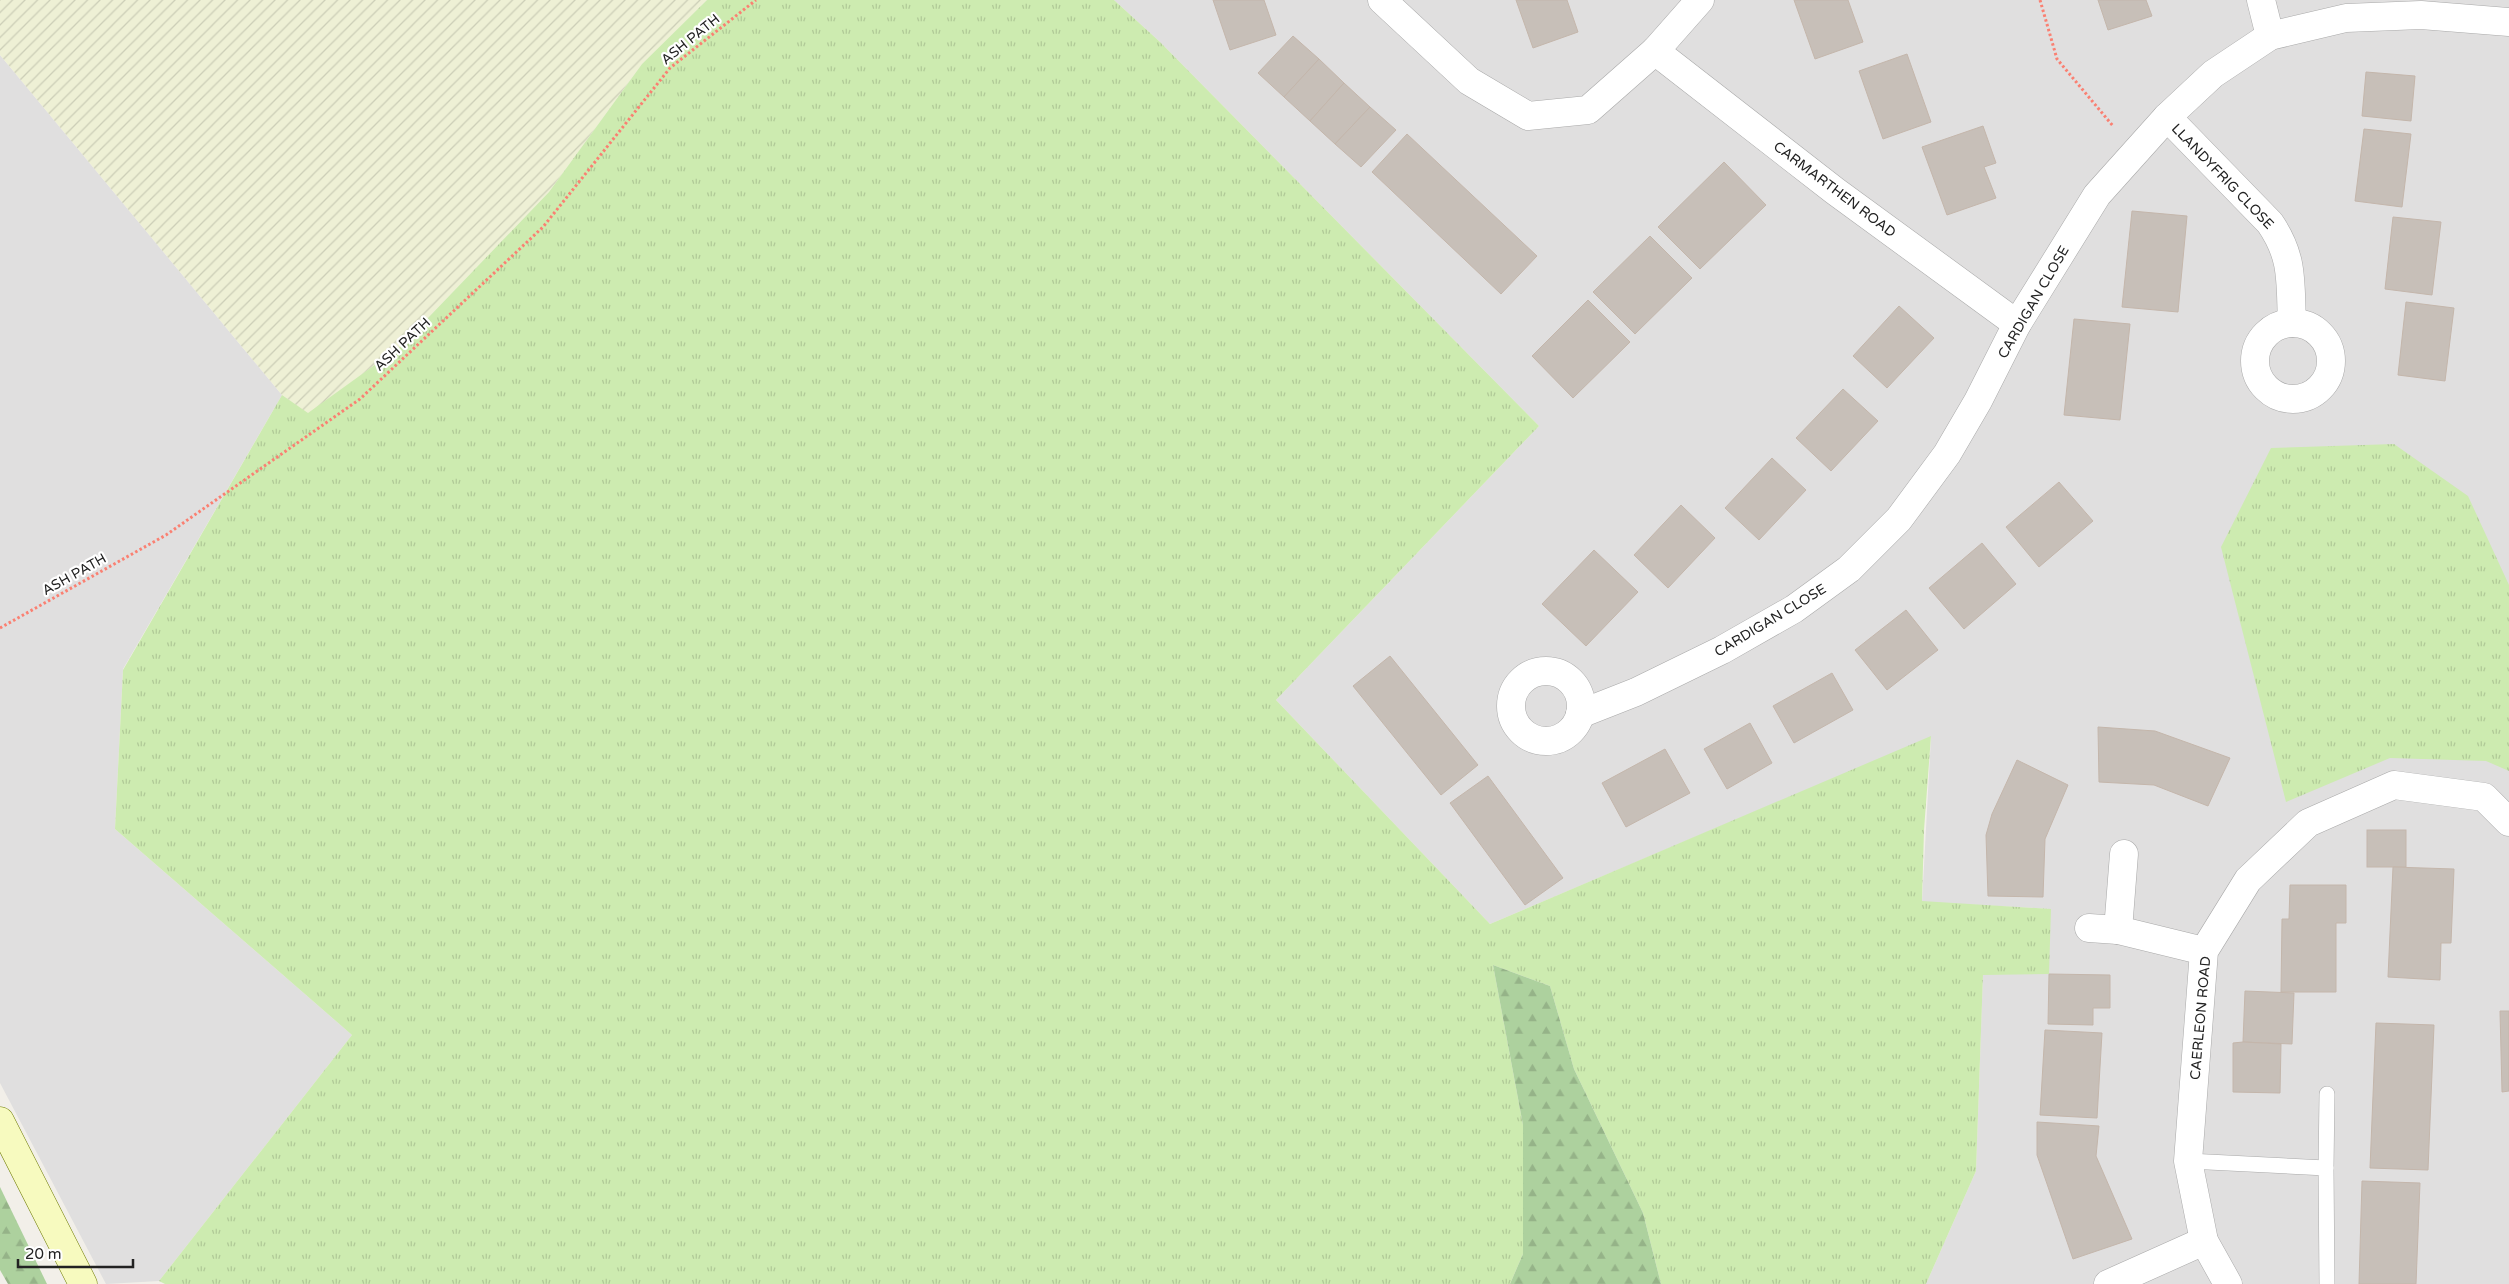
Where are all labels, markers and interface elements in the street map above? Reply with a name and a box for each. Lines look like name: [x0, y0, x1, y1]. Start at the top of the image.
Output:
street label: ASH PATH: [657, 11, 723, 68]
street label: LLANDYFRIG CLOSE: [2168, 120, 2277, 233]
street label: CARMARTHEN ROAD: [1770, 138, 1899, 241]
street label: CARDIGAN CLOSE: [1994, 243, 2073, 362]
street label: ASH PATH: [371, 314, 434, 375]
street label: ASH PATH: [39, 550, 109, 599]
street label: CARDIGAN CLOSE: [1711, 580, 1829, 660]
street label: CAERLEON ROAD: [2187, 955, 2214, 1081]
scale bar: [18, 1236, 132, 1268]
text: 20 m: [25, 1245, 62, 1263]

